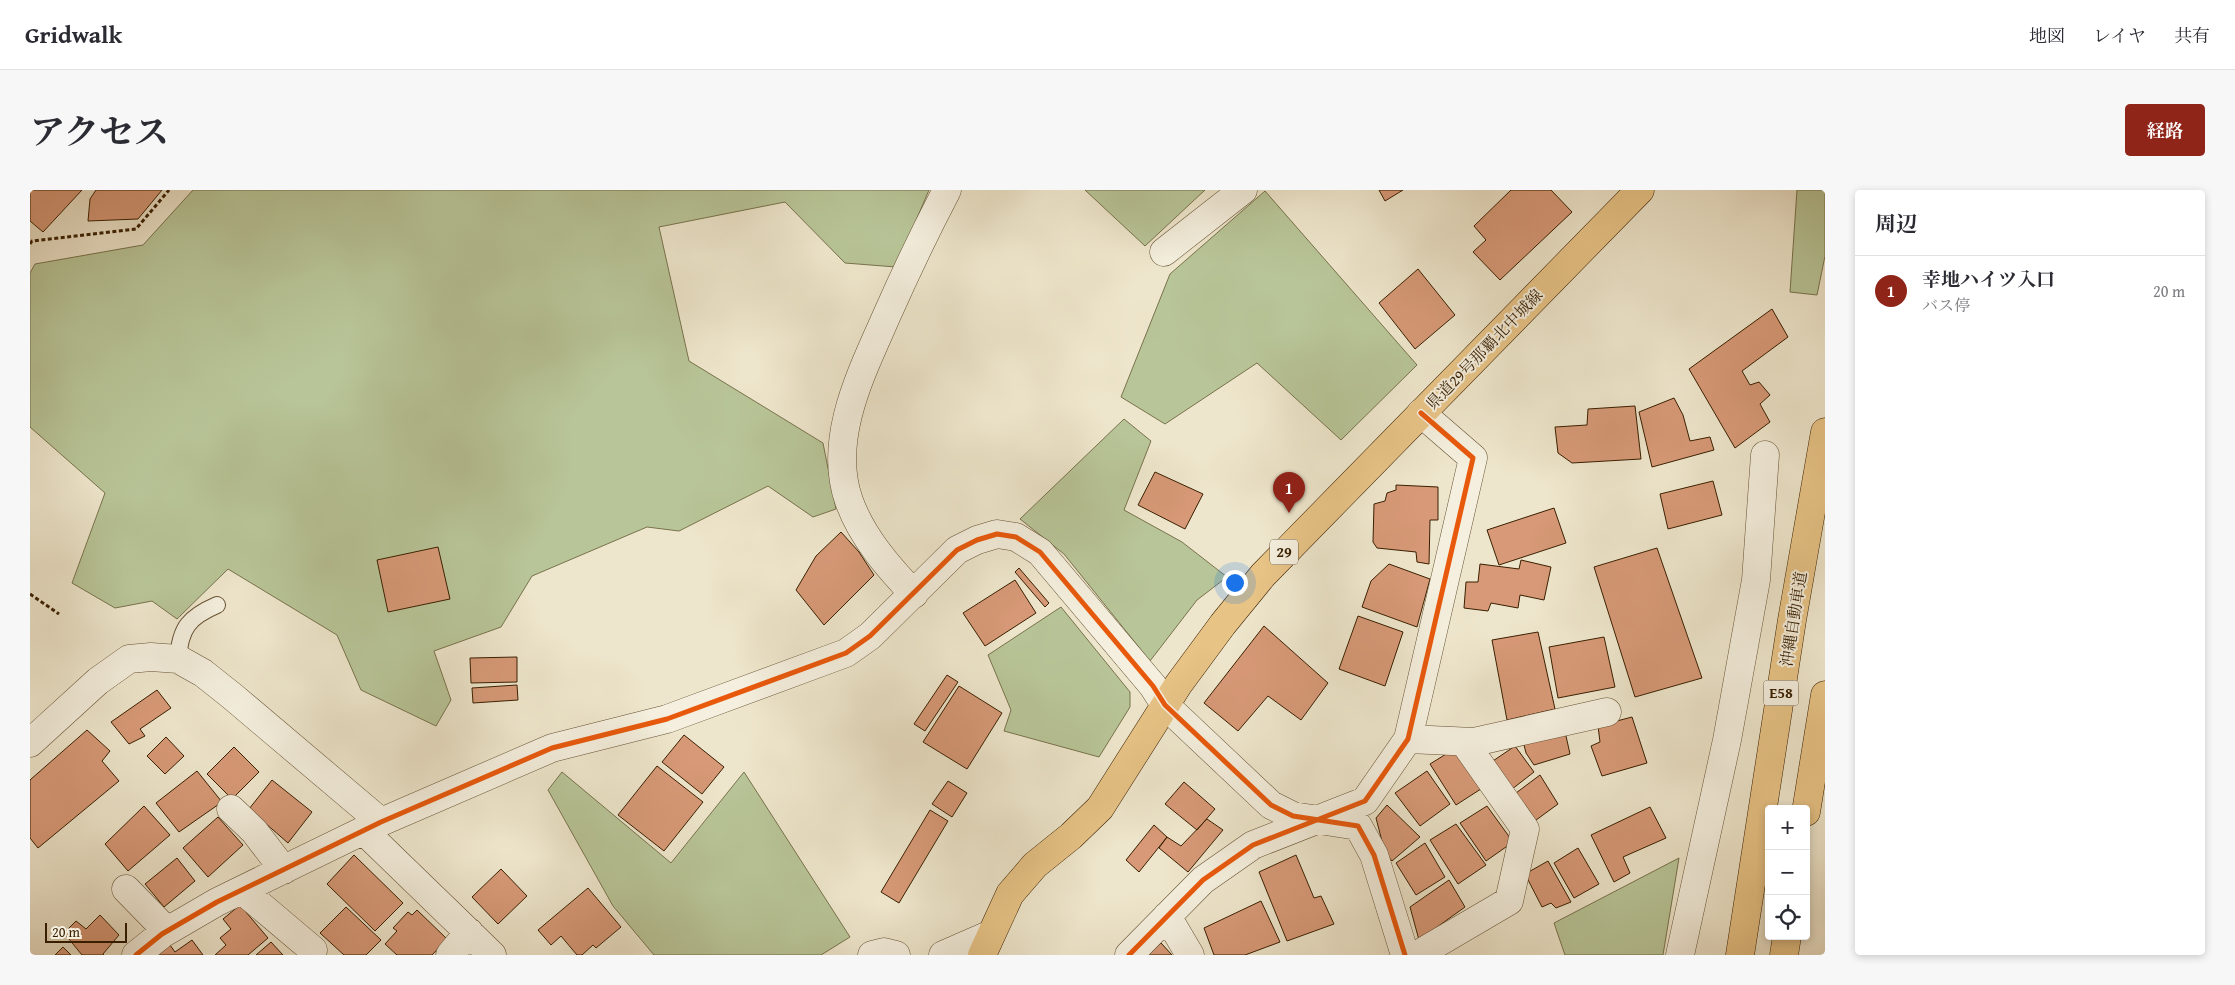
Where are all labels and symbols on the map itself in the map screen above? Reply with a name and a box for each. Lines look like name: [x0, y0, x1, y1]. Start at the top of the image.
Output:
street label: 県道29号那覇北中城線: [1420, 283, 1548, 415]
pin: 1: [1273, 472, 1305, 513]
road number: 29: [1270, 540, 1298, 564]
your location: [1222, 570, 1248, 596]
street label: 沖縄自動車道: [1774, 570, 1812, 668]
road number: E58: [1764, 680, 1798, 706]
scale bar: [45, 920, 128, 943]

